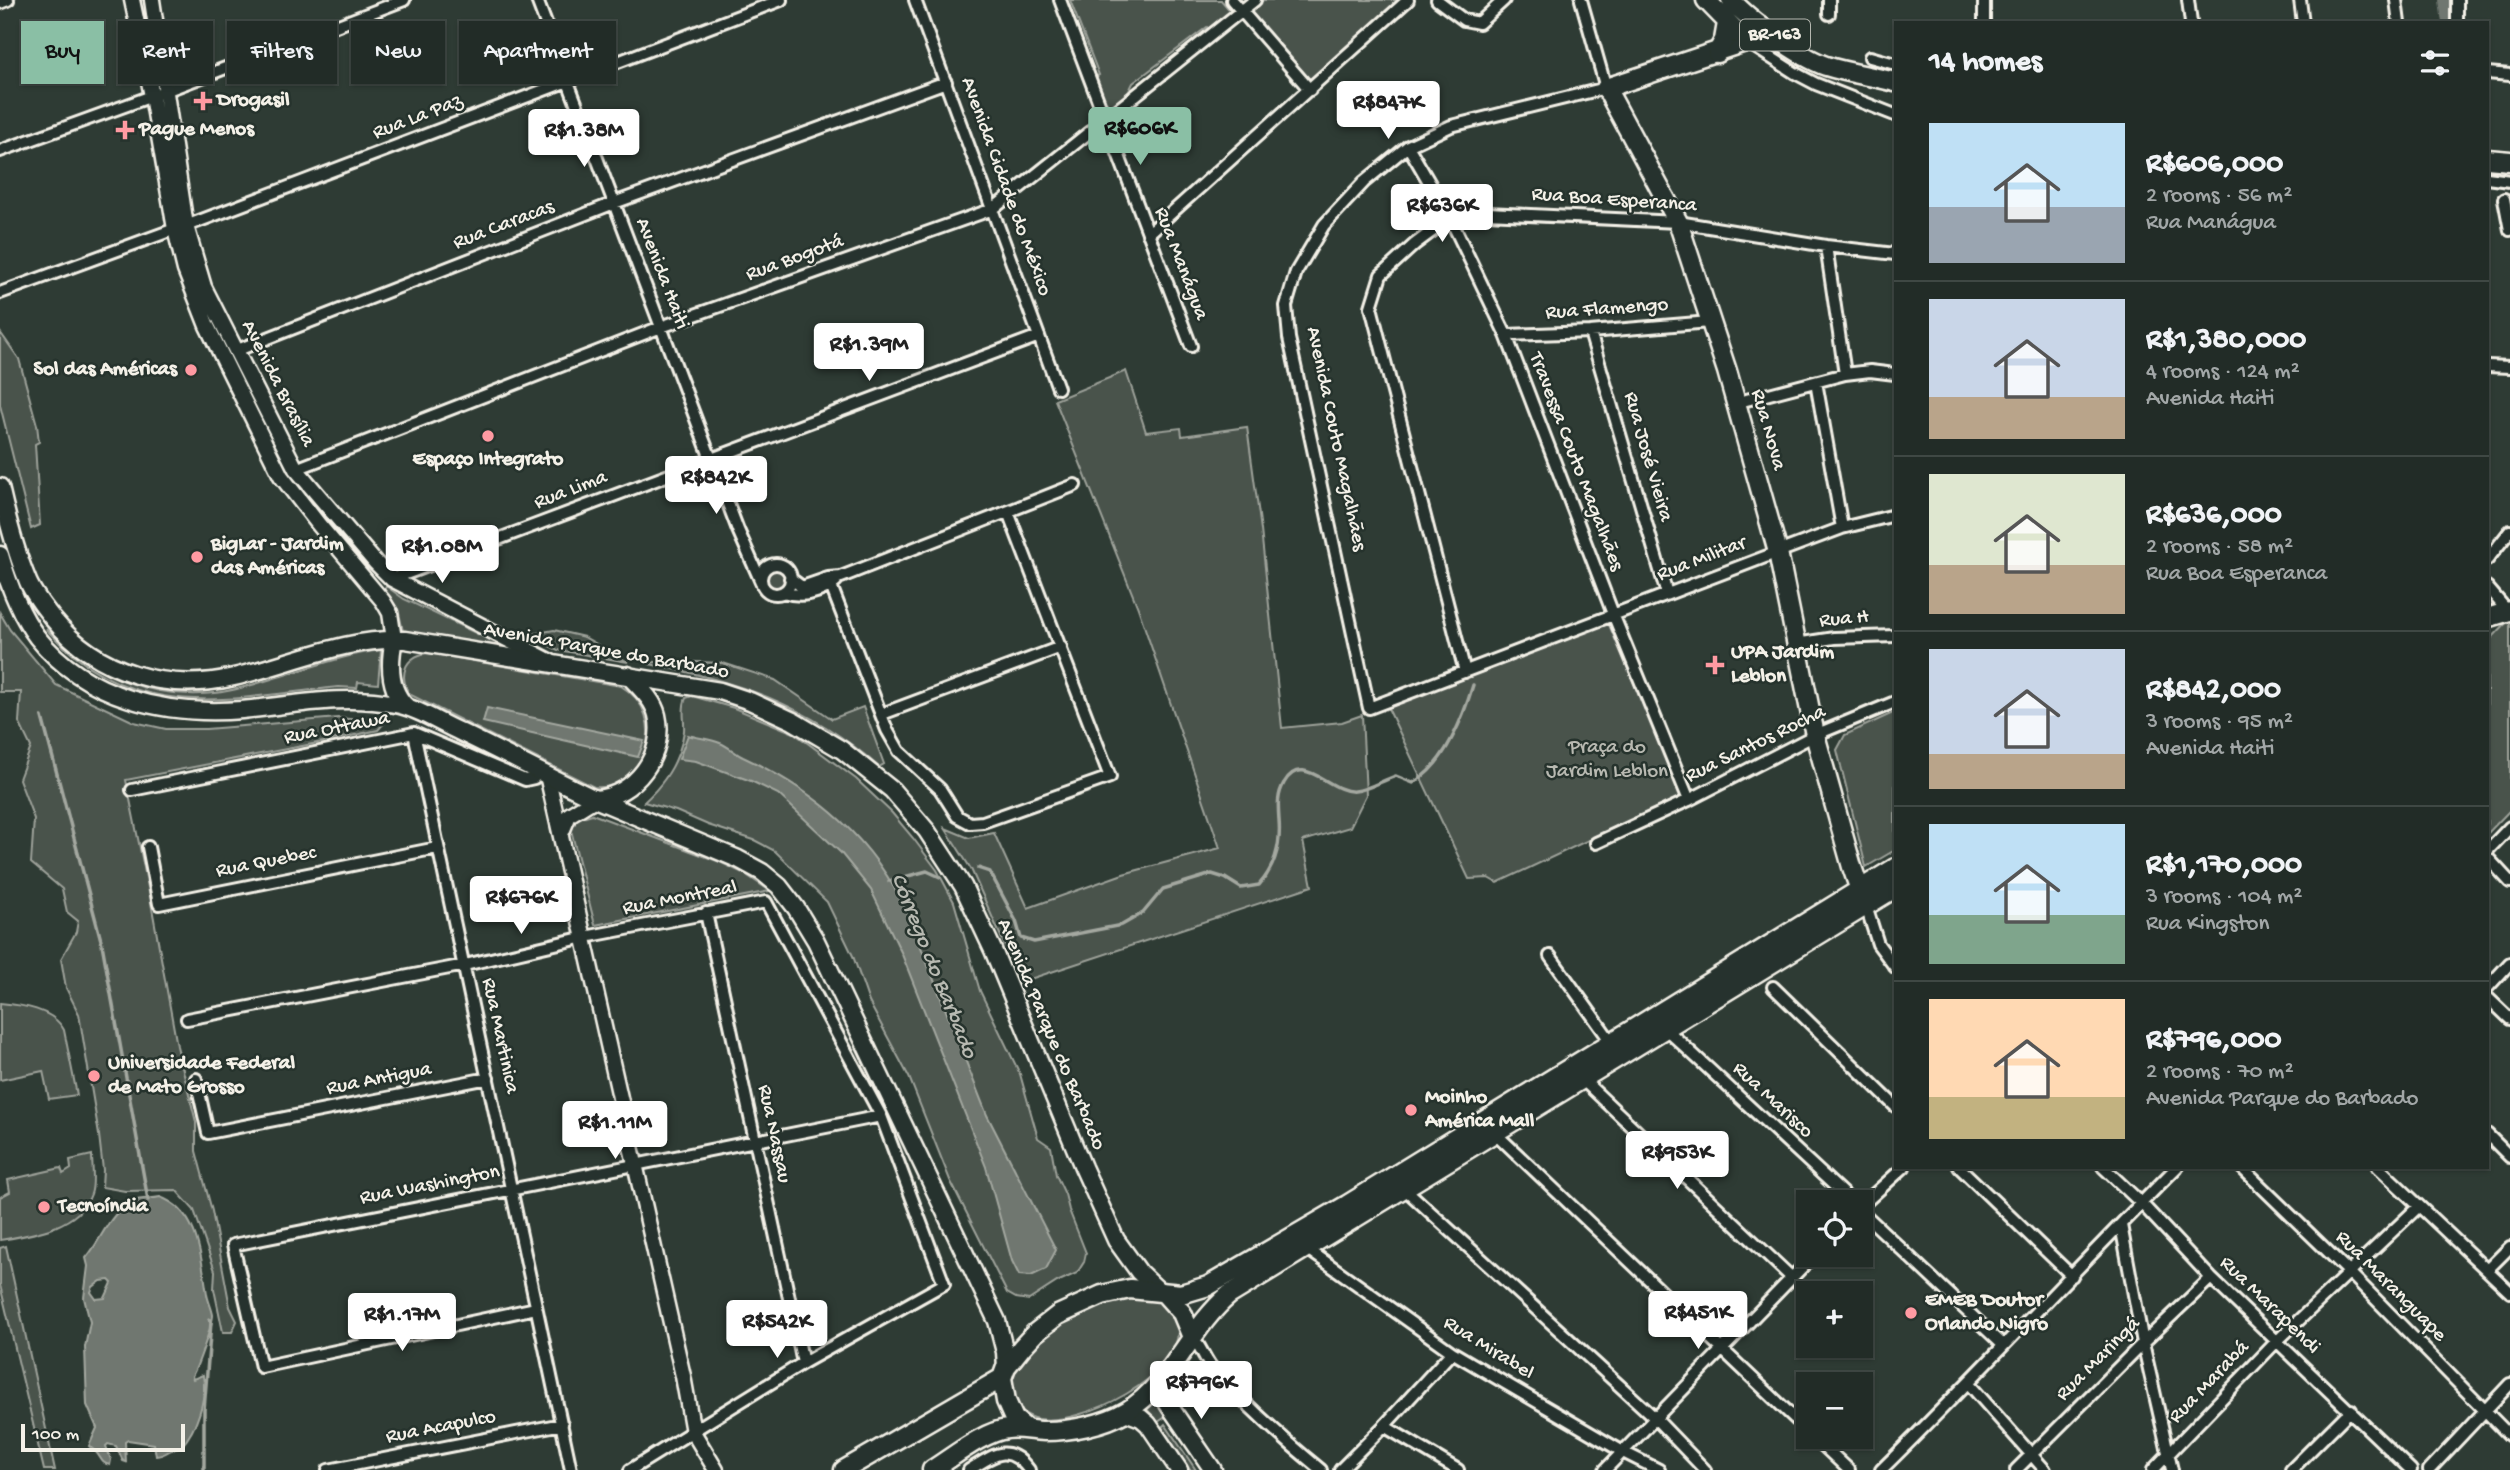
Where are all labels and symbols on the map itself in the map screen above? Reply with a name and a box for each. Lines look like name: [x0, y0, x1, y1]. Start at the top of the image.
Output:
road number: BR-163: [1740, 20, 1810, 50]
street label: Avenida Cidade do México: [954, 74, 1056, 300]
pin: R$847K: [1331, 82, 1445, 141]
place label: Drogasil: [215, 89, 290, 114]
street label: Rua La Paz: [369, 89, 467, 147]
marker: Drogasil: [195, 93, 211, 109]
pin: R$606K: [1083, 108, 1197, 167]
pin: R$1.38M: [519, 110, 649, 169]
place label: Pague Menos: [138, 118, 255, 143]
marker: Pague Menos: [117, 122, 133, 138]
street label: Rua Boa Esperanca: [1531, 183, 1699, 219]
pin: R$636K: [1385, 184, 1499, 244]
street label: Rua Caracas: [450, 195, 559, 257]
street label: Rua Manágua: [1147, 204, 1213, 325]
street label: Avenida Haiti: [628, 215, 694, 333]
street label: Rua Bogotá: [743, 229, 849, 288]
street label: Rua Flamengo: [1545, 293, 1669, 327]
street label: Avenida Brasília: [234, 316, 320, 453]
pin: R$1.39M: [804, 324, 934, 383]
street label: Avenida Couto Magalhães: [1299, 325, 1371, 555]
street label: Travessa Couto Magalhães: [1521, 348, 1629, 576]
place label: Sol das Américas: [33, 358, 178, 383]
marker: Sol das Américas: [183, 362, 199, 378]
street label: Rua Nova: [1744, 387, 1791, 475]
street label: Rua José Vieira: [1617, 389, 1678, 526]
marker: Espaço Integrato: [480, 428, 496, 444]
place label: Espaço Integrato: [413, 448, 563, 473]
pin: R$842K: [659, 456, 773, 516]
street label: Rua Lima: [531, 465, 612, 516]
pin: R$1.08M: [377, 526, 507, 585]
street label: Rua Militar: [1654, 531, 1752, 588]
place label: BigLar - Jardim das Américas: [210, 533, 344, 582]
marker: BigLar - Jardim das Américas: [189, 549, 205, 565]
street label: Rua H: [1818, 605, 1871, 635]
street label: Avenida Parque do Barbado: [481, 618, 731, 686]
place label: UPA Jardim Leblon: [1731, 641, 1834, 690]
marker: UPA Jardim Leblon: [1705, 655, 1725, 675]
street label: Rua Santos Rocha: [1682, 700, 1831, 790]
street label: Rua Ottawa: [282, 706, 393, 751]
park label: Praça do Jardim Leblon: [1546, 736, 1668, 785]
street label: Rua Quebec: [214, 841, 319, 885]
water label: Córrego do Barbado: [884, 870, 983, 1063]
pin: R$676K: [464, 876, 578, 936]
street label: Rua Montreal: [621, 876, 739, 922]
street label: Avenida Parque do Barbado: [990, 916, 1110, 1154]
street label: Rua Martinica: [475, 976, 524, 1097]
place label: Universidade Federal de Mato Grosso: [108, 1052, 295, 1101]
street label: Rua Antigua: [324, 1057, 435, 1102]
street label: Rua Marisco: [1726, 1057, 1818, 1145]
marker: Universidade Federal de Mato Grosso: [86, 1068, 102, 1084]
street label: Rua Nassau: [750, 1083, 796, 1186]
place label: Moinho América Mall: [1424, 1086, 1535, 1135]
pin: R$1.11M: [550, 1102, 680, 1161]
marker: Moinho América Mall: [1403, 1102, 1419, 1118]
pin: R$953K: [1620, 1132, 1734, 1191]
street label: Rua Washington: [358, 1160, 502, 1212]
place label: Tecnoíndia: [56, 1195, 149, 1220]
marker: Tecnoíndia: [36, 1199, 52, 1215]
street label: Rua Maranguape: [2329, 1226, 2452, 1349]
street label: Rua Marapendi: [2213, 1252, 2325, 1360]
place label: EMEB Doutor Orlando Nigro: [1925, 1289, 2048, 1338]
pin: R$451K: [1641, 1292, 1755, 1351]
pin: R$1.17M: [337, 1294, 467, 1353]
pin: R$542K: [720, 1300, 834, 1360]
marker: EMEB Doutor Orlando Nigro: [1903, 1305, 1919, 1321]
street label: Rua Mirabel: [1438, 1311, 1538, 1387]
street label: Rua Maringá: [2052, 1312, 2147, 1407]
street label: Rua Marabá: [2164, 1335, 2257, 1430]
pin: R$796K: [1144, 1362, 1258, 1421]
street label: Rua Acapulco: [384, 1405, 498, 1451]
scale bar: [21, 1421, 186, 1453]

